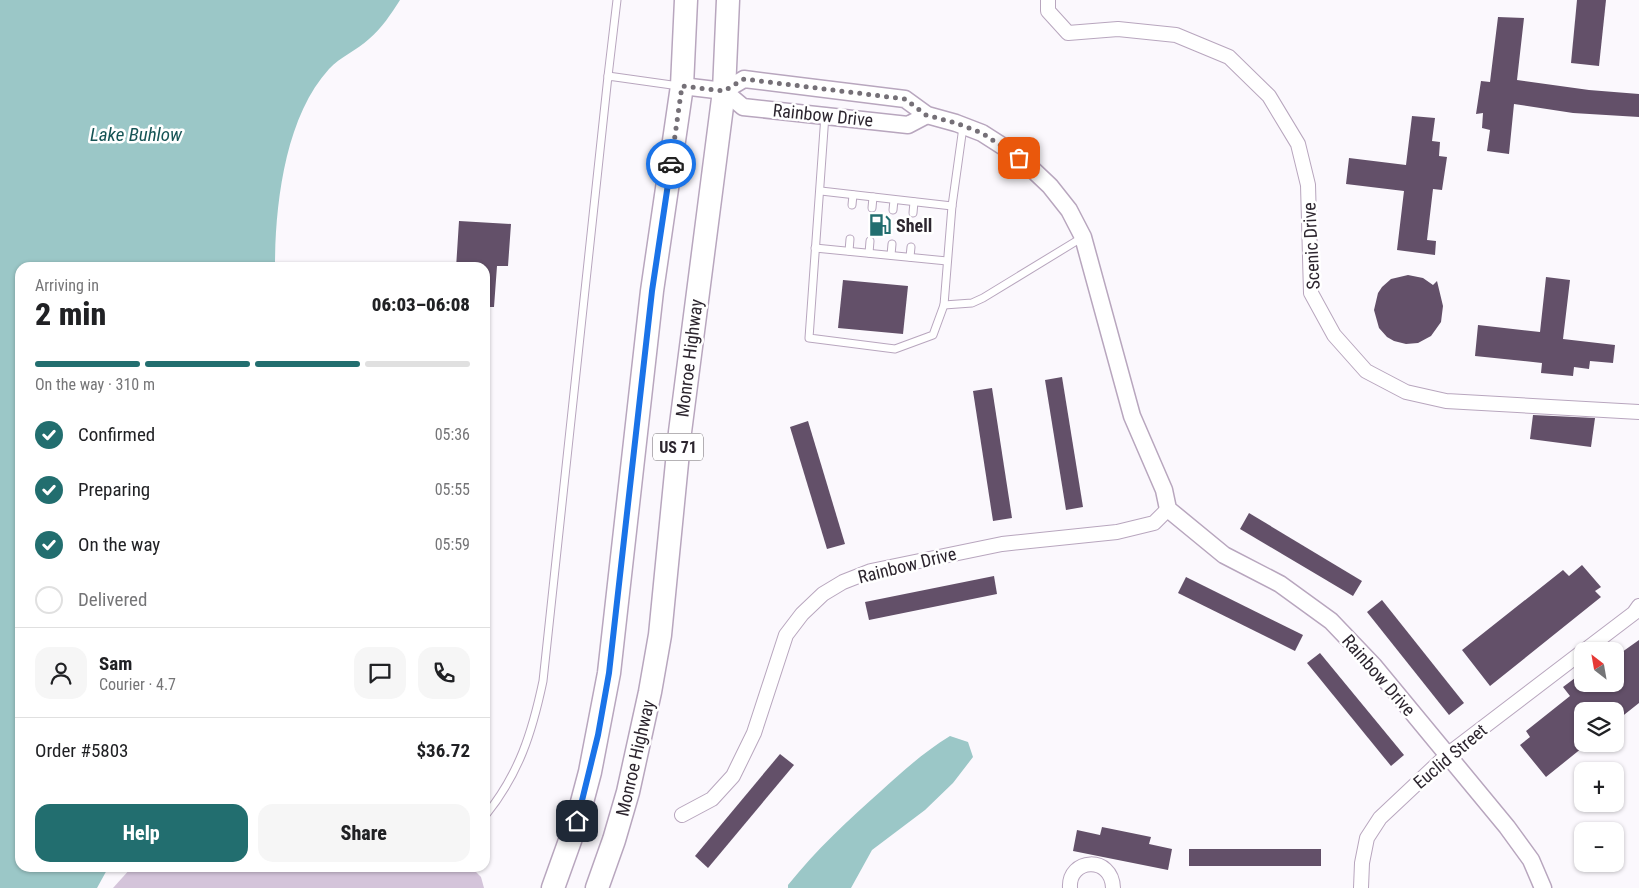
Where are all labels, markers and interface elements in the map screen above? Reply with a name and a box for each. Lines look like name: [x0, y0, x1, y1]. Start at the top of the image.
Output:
street label: Rainbow Drive: [772, 99, 874, 131]
water label: Lake Buhlow: [90, 123, 183, 146]
pin: [998, 137, 1040, 179]
courier: [646, 139, 696, 189]
icon: bag: [1005, 144, 1033, 172]
icon: car: [657, 150, 685, 178]
street label: Scenic Drive: [1298, 202, 1324, 290]
fuel station icon: Shell: [867, 212, 893, 238]
place label: Shell: [896, 215, 932, 236]
text: Arriving in: [35, 276, 99, 295]
text: 06:03–06:08: [372, 293, 470, 316]
text: 2 min: [35, 295, 106, 333]
street label: Monroe Highway: [671, 297, 707, 418]
text: On the way · 310 m: [35, 375, 155, 394]
icon: check: [35, 421, 63, 449]
text: Confirmed: [78, 423, 155, 446]
text: 05:36: [435, 425, 470, 444]
road number: US 71: [653, 434, 703, 461]
icon: check: [35, 476, 63, 504]
text: Preparing: [78, 478, 150, 501]
text: 05:55: [435, 480, 470, 499]
icon: check: [35, 531, 63, 559]
text: On the way: [78, 533, 160, 556]
text: 05:59: [435, 535, 470, 554]
street label: Rainbow Drive: [856, 543, 958, 587]
text: Delivered: [78, 588, 147, 611]
street label: Rainbow Drive: [1338, 630, 1420, 720]
north arrow: [1574, 642, 1624, 692]
map controls: [1574, 642, 1624, 872]
button: person: [35, 647, 87, 699]
button: chat: [354, 647, 406, 699]
button: phone: [418, 647, 470, 699]
text: Sam: [99, 652, 132, 675]
text: Courier · 4.7: [99, 675, 176, 694]
street label: Monroe Highway: [611, 697, 659, 818]
button: layers: [1574, 702, 1624, 752]
street label: Euclid Street: [1409, 719, 1491, 793]
text: Order #5803: [35, 739, 128, 762]
text: $36.72: [416, 739, 470, 762]
button: +: [1574, 762, 1624, 812]
pin: [556, 800, 598, 842]
button: Help: [35, 804, 248, 862]
button: Share: [258, 804, 470, 862]
icon: home: [563, 807, 591, 835]
button: −: [1574, 822, 1624, 872]

